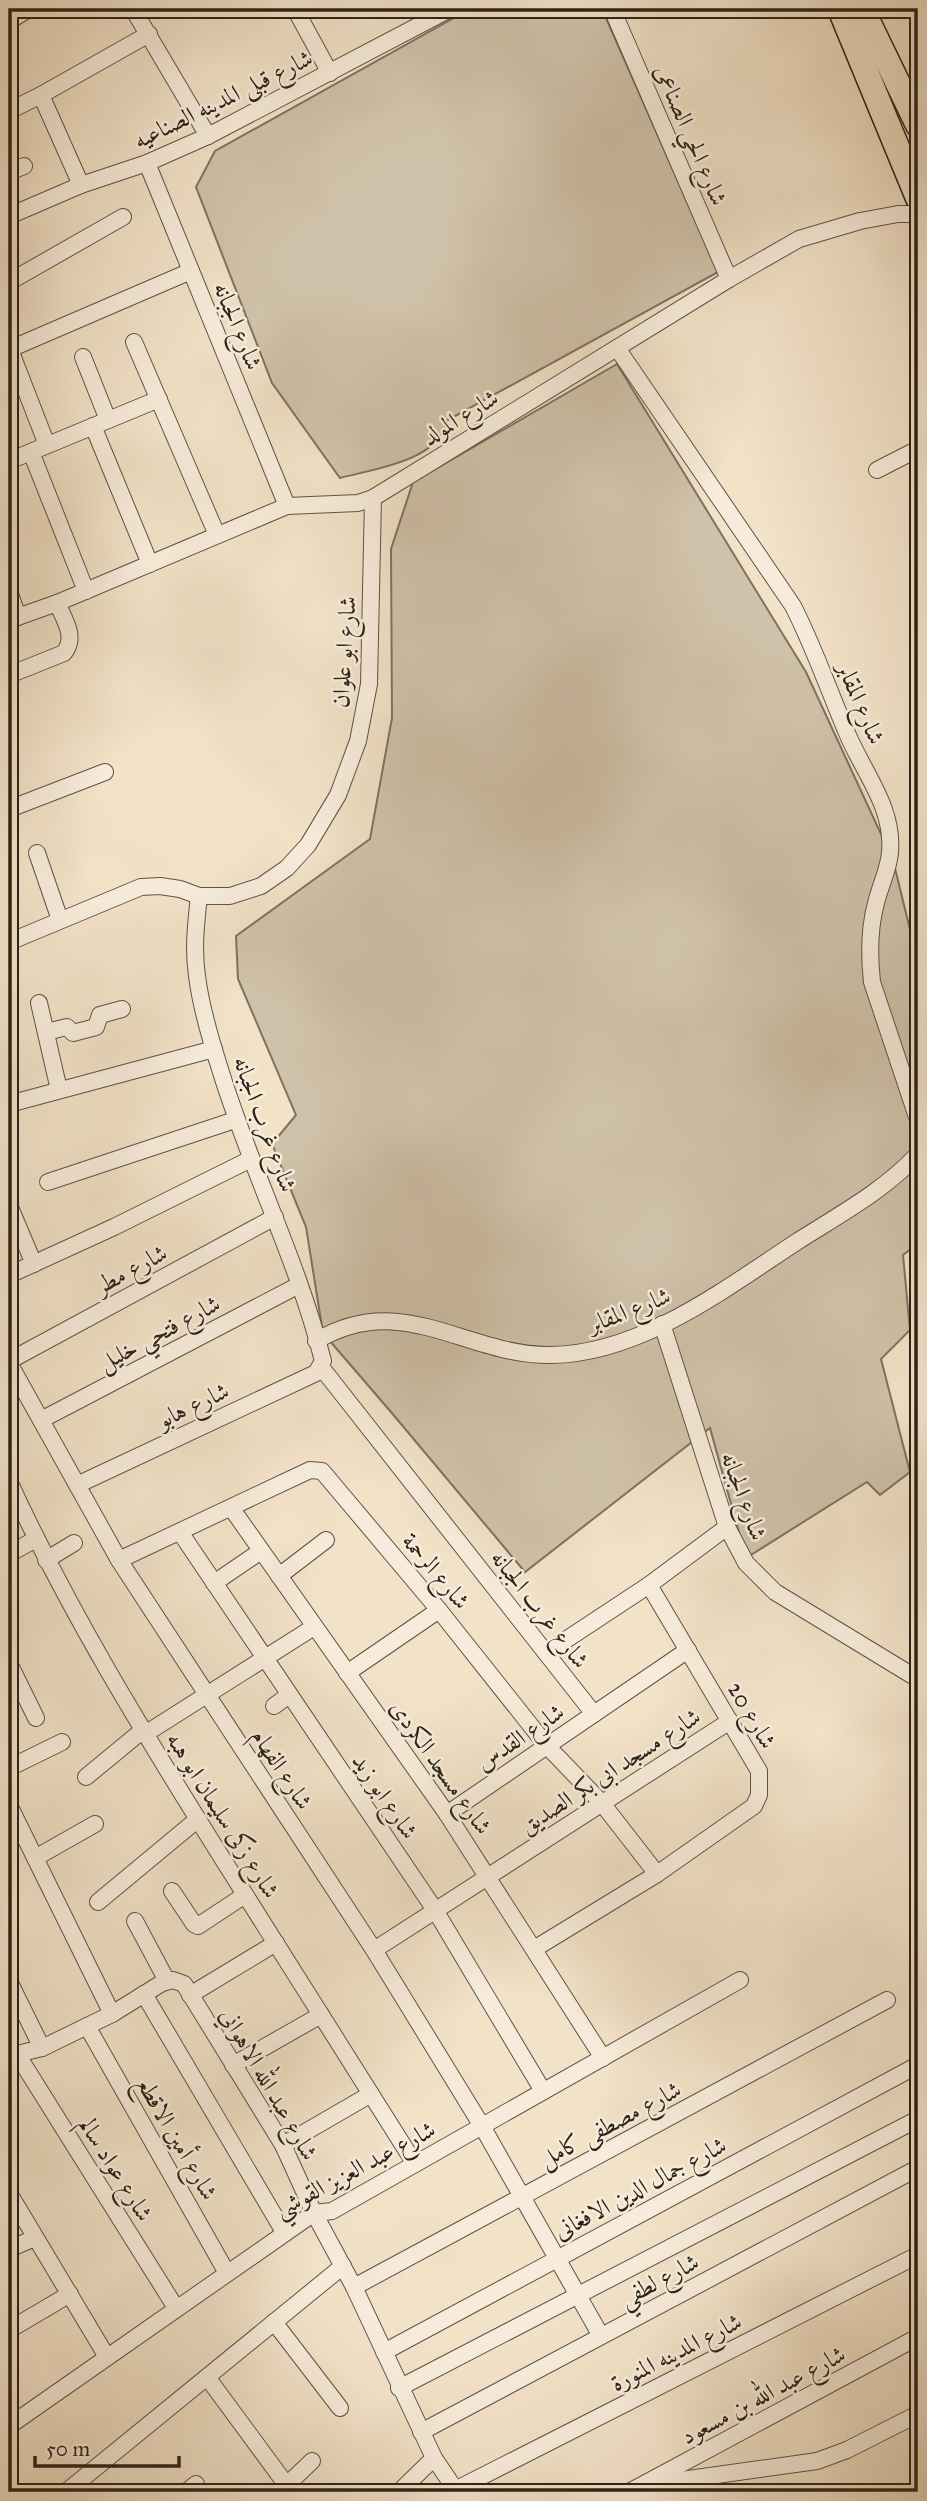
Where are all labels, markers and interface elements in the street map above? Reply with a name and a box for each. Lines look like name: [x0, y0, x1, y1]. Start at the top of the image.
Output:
street label: شارع قبلى المدينه الصناعيه: [128, 43, 320, 160]
street label: شارع الحي الصناعى: [640, 60, 734, 213]
street label: شارع الجبانه: [202, 278, 269, 376]
street label: شارع المولد: [416, 383, 506, 456]
street label: شارع ابو علوان: [325, 595, 368, 709]
street label: شارع المقابر: [825, 655, 892, 751]
street label: شارع غرب الجبانه: [222, 1052, 303, 1198]
street label: شارع مطر: [87, 1238, 175, 1306]
street label: شارع المقابر: [580, 1280, 677, 1345]
street label: شارع فتحي خليل: [93, 1288, 229, 1385]
street label: شارع هابو: [150, 1375, 236, 1440]
street label: شارع الجبانه: [709, 1448, 774, 1546]
street label: شارع الرحمة: [391, 1527, 477, 1619]
street label: شارع غرب الجبانه: [480, 1544, 596, 1677]
street label: شارع 20: [717, 1676, 783, 1756]
street label: شارع مسجد الكردى: [379, 1694, 499, 1843]
street label: شارع القدس: [470, 1696, 573, 1782]
street label: شارع مسجد ابى بكر الصديق: [514, 1701, 709, 1845]
street label: شارع الفهام: [240, 1723, 319, 1819]
street label: شارع زكى سليمان ابو هبه: [156, 1726, 286, 1906]
street label: شارع ابو زيد: [341, 1747, 425, 1847]
street label: شارع عبد الله الاهواني: [209, 2000, 328, 2168]
street label: شارع أمين الاقطع: [123, 2070, 226, 2209]
street label: شارع مصطفى كامل: [534, 2074, 689, 2178]
street label: شارع عواد سالم: [67, 2111, 160, 2230]
street label: شارع عبد العزيز القوشي: [269, 2114, 444, 2230]
street label: شارع جمال الدين الافغانى: [548, 2130, 734, 2251]
street label: شارع لطفي: [614, 2247, 708, 2320]
street label: شارع المدينه المنورة: [605, 2306, 749, 2402]
street label: شارع عبد الله بن مسعود: [673, 2335, 853, 2456]
scale bar: [35, 2424, 178, 2468]
text: 50 m: [46, 2436, 91, 2462]

